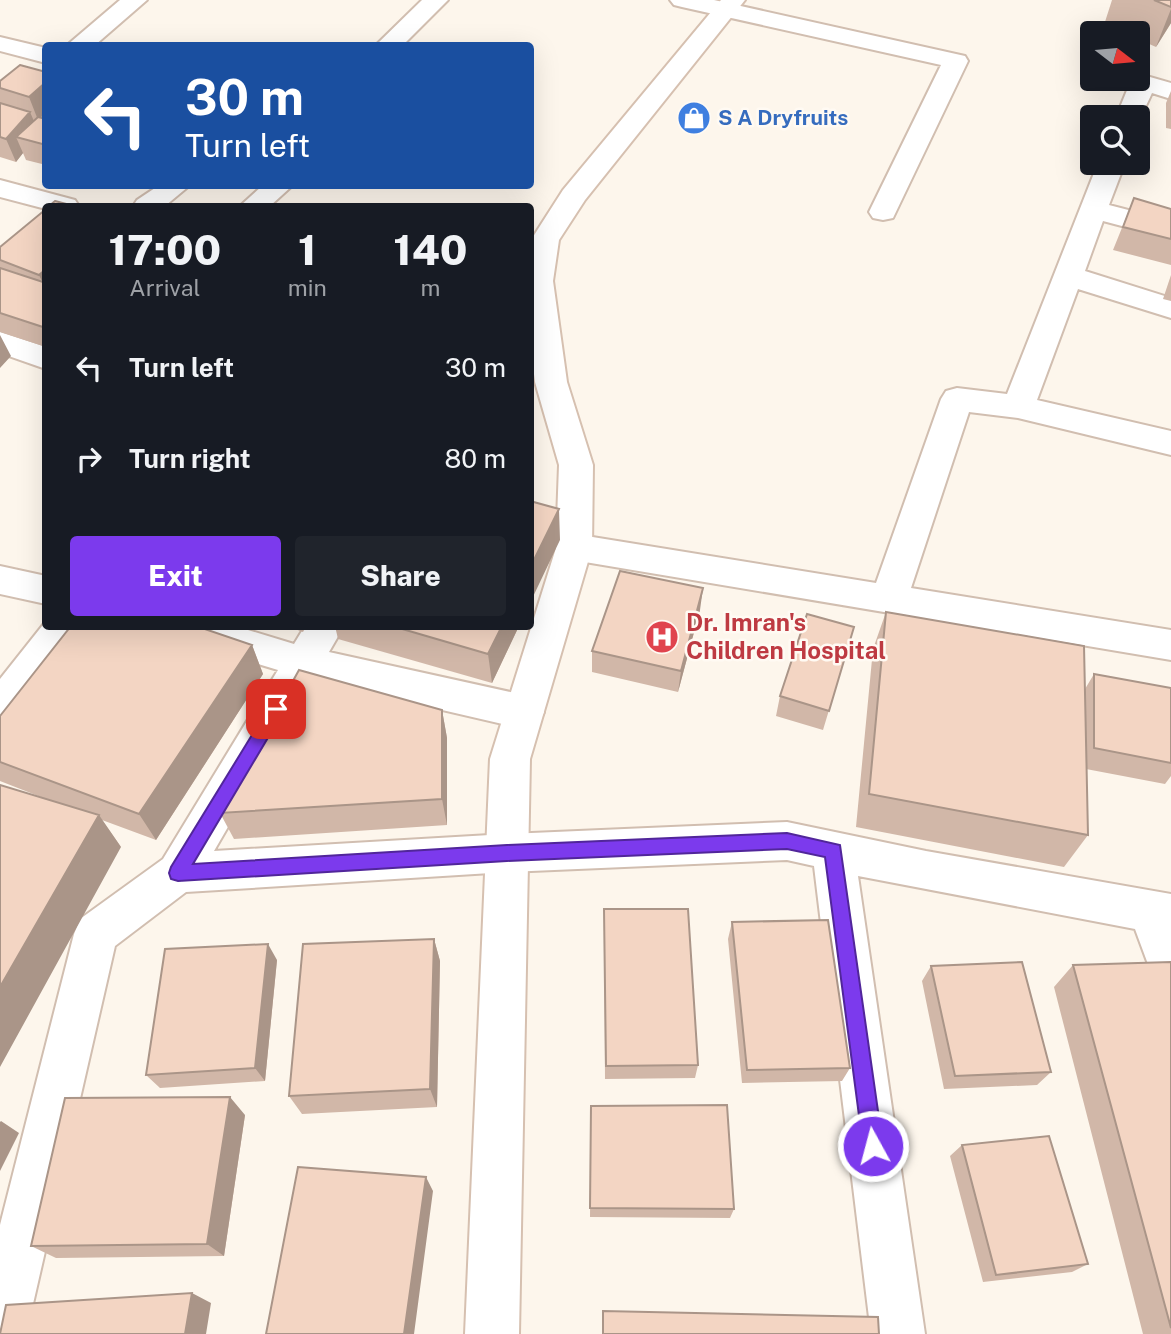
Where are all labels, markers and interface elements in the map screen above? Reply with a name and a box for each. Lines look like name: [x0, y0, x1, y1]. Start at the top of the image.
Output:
north arrow: [1080, 21, 1150, 91]
map controls: [1080, 21, 1150, 175]
text: 30 m: [185, 68, 304, 126]
icon: left: [70, 70, 161, 161]
shop icon: S A Dryfruits: [675, 99, 713, 137]
place label: S A Dryfruits: [718, 105, 848, 130]
button: search: [1080, 105, 1150, 175]
text: Turn left: [185, 127, 310, 164]
text: 17:00: [109, 225, 221, 274]
text: 1: [298, 225, 316, 274]
text: 140: [393, 225, 467, 274]
text: Arrival: [129, 274, 200, 301]
text: min: [288, 274, 327, 301]
text: m: [420, 274, 440, 301]
icon: left: [70, 349, 108, 387]
text: Turn left: [129, 352, 234, 383]
text: 30 m: [445, 352, 506, 383]
icon: right: [70, 440, 108, 478]
text: Turn right: [129, 443, 251, 474]
text: 80 m: [445, 443, 506, 474]
button: Exit: [70, 536, 281, 616]
button: Share: [295, 536, 506, 616]
place label: Dr. Imran's Children Hospital: [686, 608, 886, 664]
hospital icon: Dr. Imran's Children Hospital: [643, 618, 681, 656]
pin: [246, 679, 306, 739]
icon: arrive: [257, 690, 295, 728]
position arrow: [836, 1109, 910, 1183]

